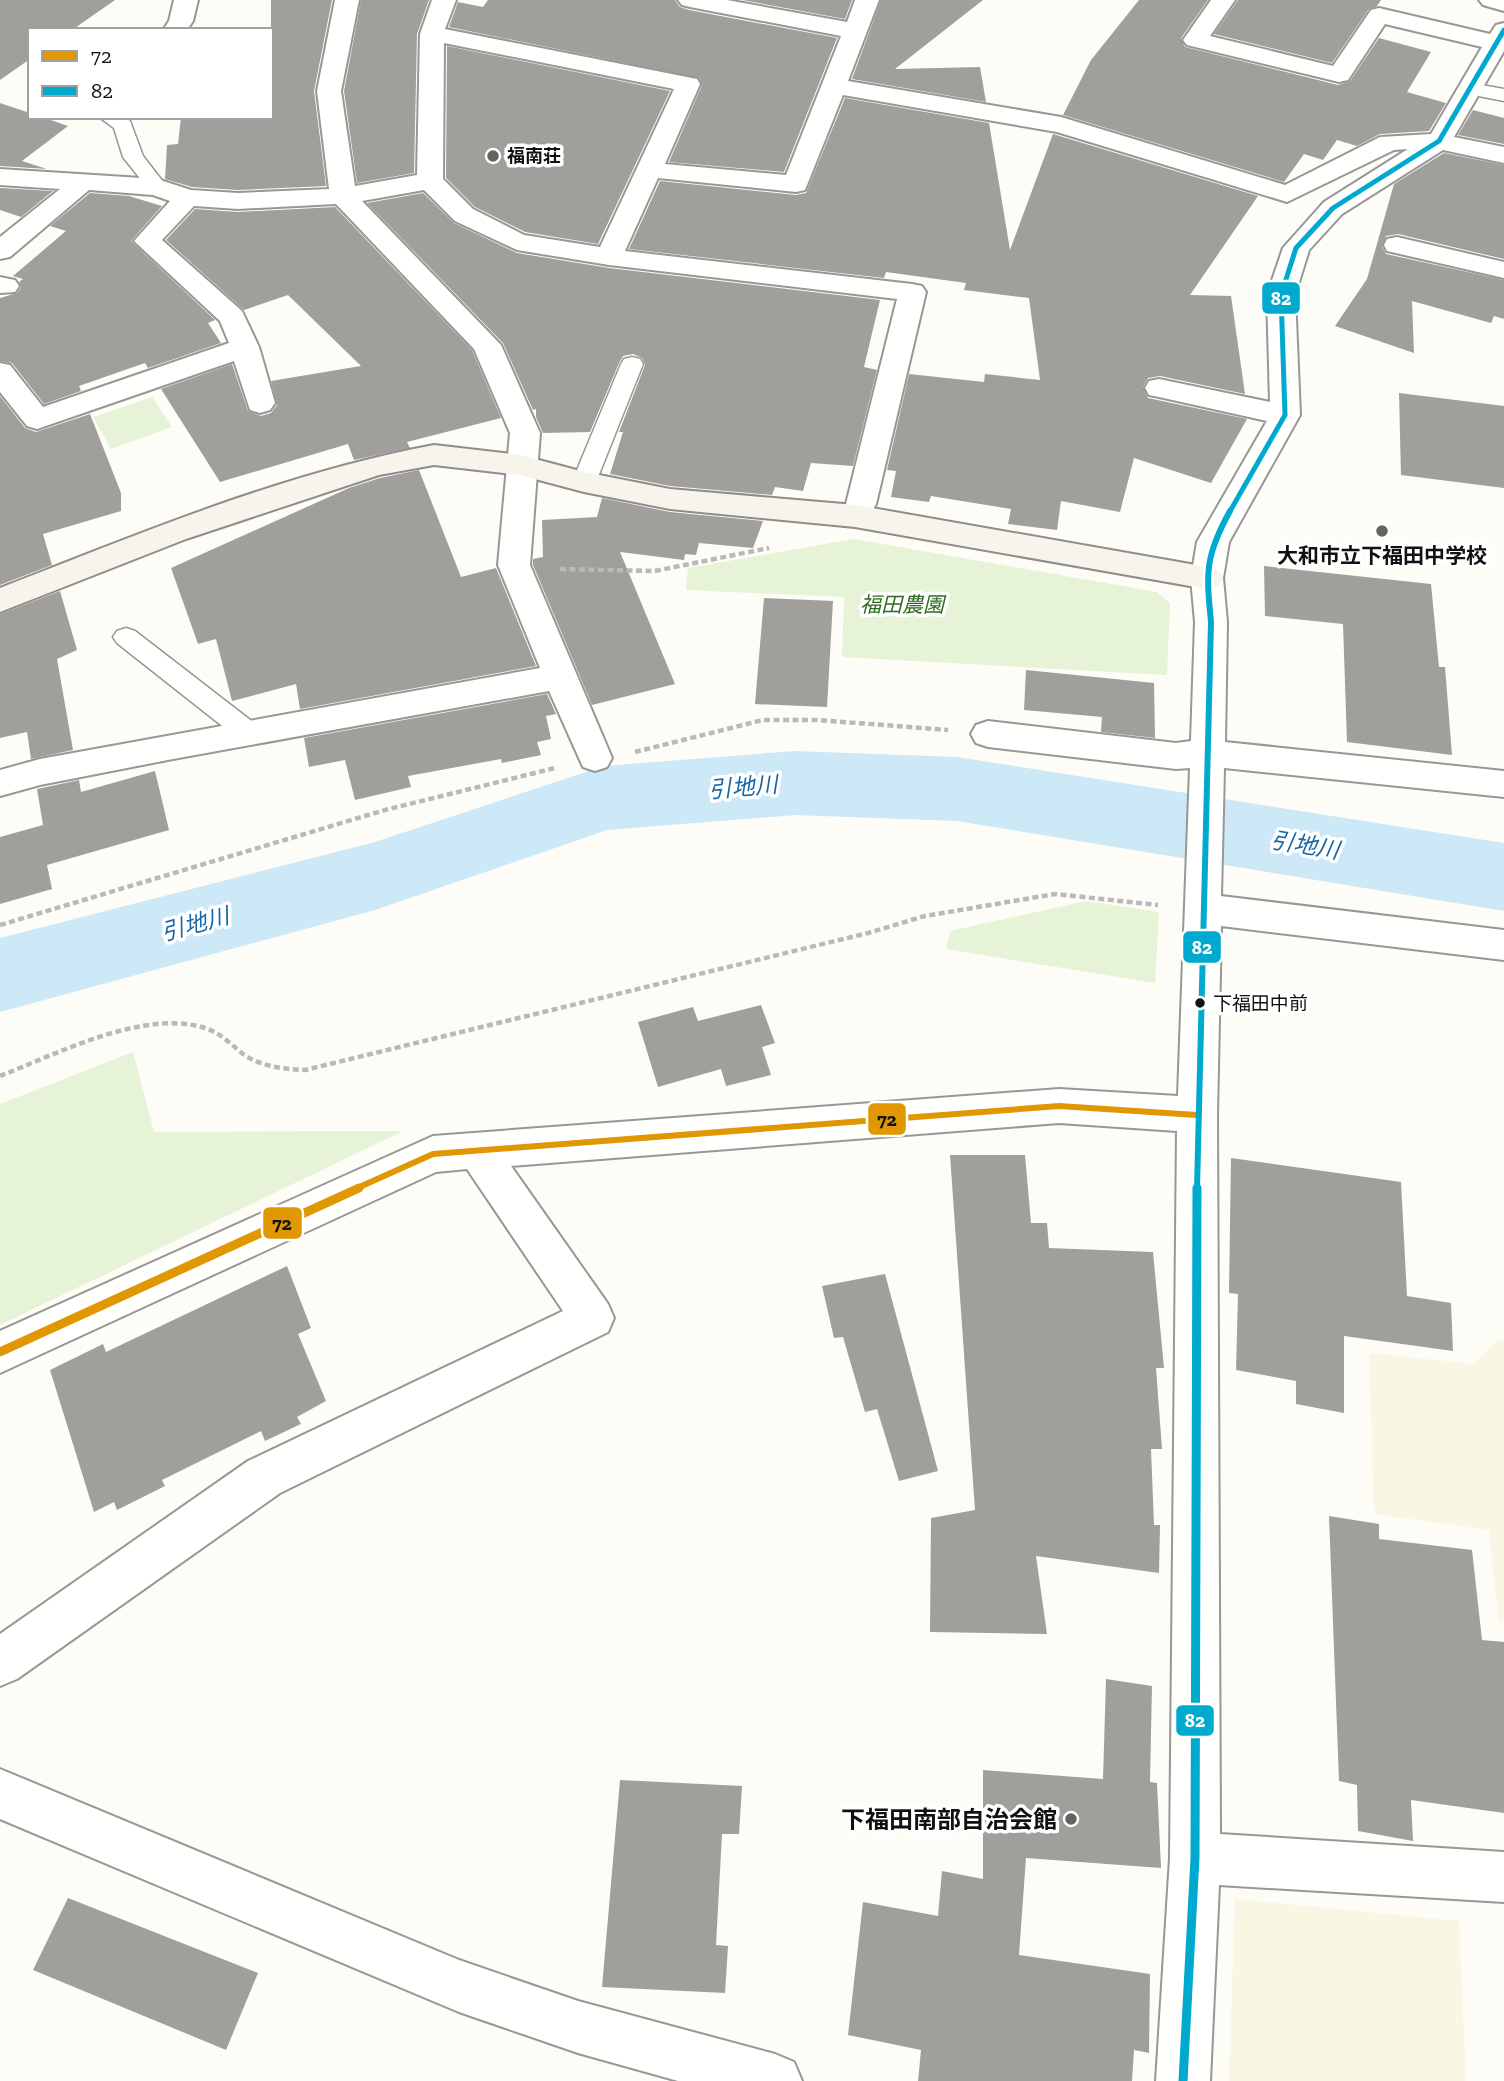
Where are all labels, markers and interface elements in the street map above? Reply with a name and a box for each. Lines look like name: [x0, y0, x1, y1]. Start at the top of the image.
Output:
legend: [28, 28, 273, 119]
text: 72: [91, 43, 112, 68]
text: 82: [91, 78, 113, 103]
place label: 福南荘: [507, 145, 561, 167]
marker: 福南荘: [485, 148, 501, 164]
line badge: 82: [1261, 281, 1301, 315]
text: 82: [1271, 287, 1291, 310]
marker: 大和市立下福田中学校: [1374, 523, 1390, 539]
place label: 大和市立下福田中学校: [1277, 543, 1487, 568]
park label: 福田農園: [860, 592, 947, 617]
water label: 引地川: [707, 770, 782, 804]
water label: 引地川: [1269, 826, 1344, 865]
water label: 引地川: [158, 901, 235, 946]
line badge: 82: [1182, 930, 1222, 964]
text: 82: [1192, 936, 1212, 959]
place label: 下福田中前: [1213, 992, 1308, 1015]
marker: 下福田中前: [1193, 996, 1207, 1010]
line badge: 72: [867, 1102, 907, 1136]
text: 72: [877, 1108, 897, 1131]
line badge: 72: [262, 1206, 303, 1240]
text: 72: [272, 1212, 292, 1235]
line badge: 82: [1175, 1704, 1215, 1737]
text: 82: [1185, 1709, 1205, 1732]
place label: 下福田南部自治会館: [841, 1805, 1057, 1834]
marker: 下福田南部自治会館: [1063, 1811, 1079, 1827]

